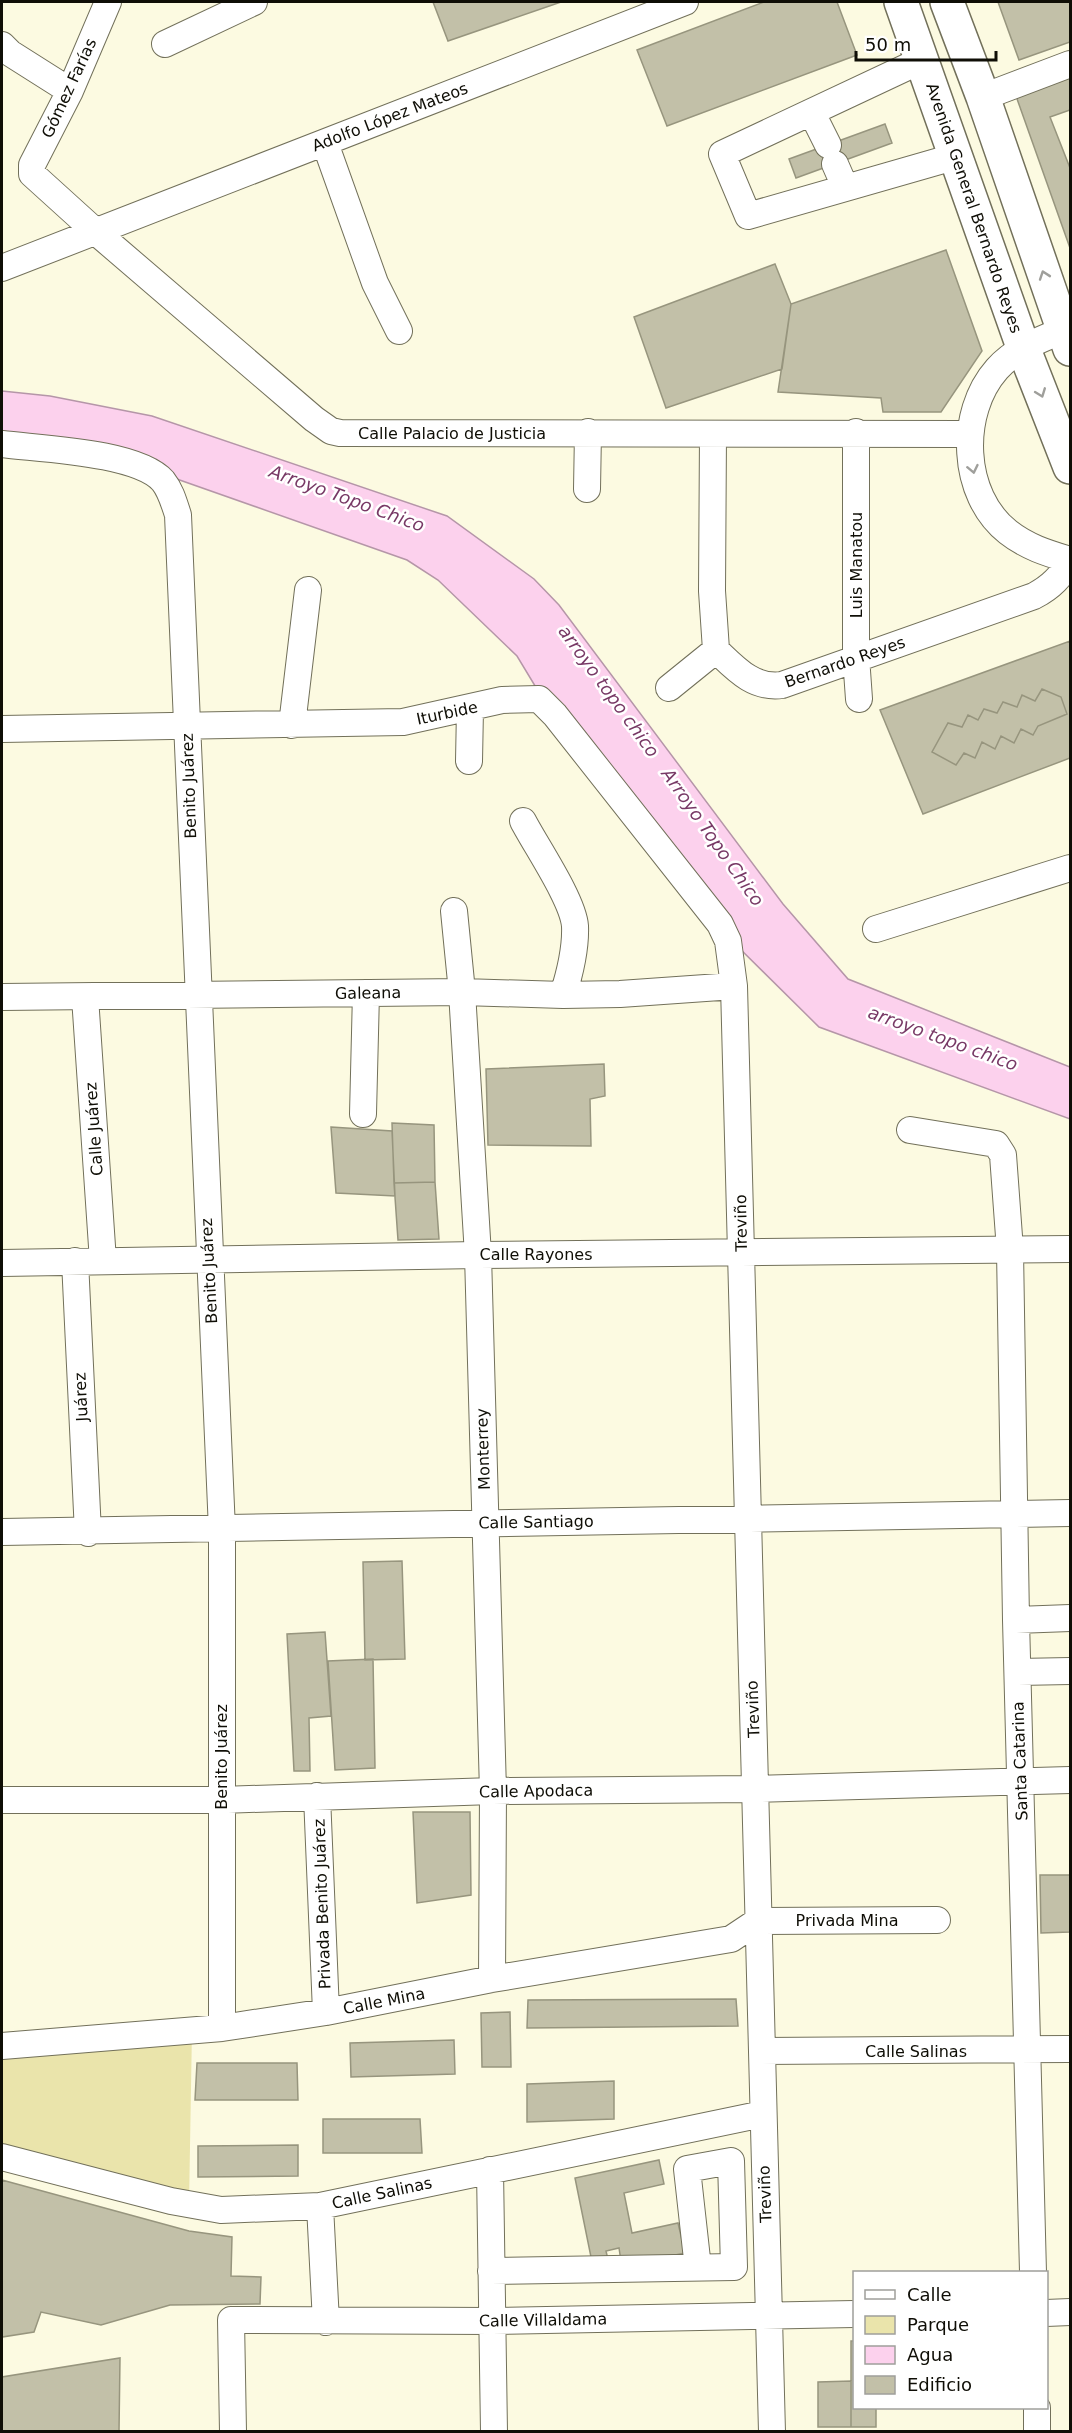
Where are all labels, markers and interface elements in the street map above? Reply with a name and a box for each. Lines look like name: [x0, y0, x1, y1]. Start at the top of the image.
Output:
scale bar: [856, 24, 996, 62]
text: 50 m: [865, 34, 911, 55]
street label: Gómez Farías: [38, 35, 100, 141]
street label: Adolfo López Mateos: [309, 79, 471, 155]
street label: Avenida General Bernardo Reyes: [922, 80, 1026, 336]
one-way arrow: [1039, 270, 1052, 281]
one-way arrow: [1034, 386, 1046, 397]
street label: Calle Palacio de Justicia: [358, 424, 546, 443]
water label: Arroyo Topo Chico: [266, 460, 427, 536]
one-way arrow: [966, 463, 979, 473]
street label: Luis Manatou: [847, 512, 866, 618]
water label: arroyo topo chico: [554, 621, 664, 761]
street label: Bernardo Reyes: [782, 632, 908, 692]
street label: Iturbide: [415, 697, 479, 729]
street label: Benito Juárez: [178, 733, 200, 839]
water label: Arroyo Topo Chico: [657, 763, 768, 910]
street label: Galeana: [335, 983, 401, 1003]
water label: arroyo topo chico: [865, 1001, 1021, 1075]
street label: Calle Juárez: [81, 1081, 107, 1177]
street label: Treviño: [731, 1194, 751, 1253]
street label: Benito Juárez: [197, 1218, 221, 1324]
street label: Calle Rayones: [480, 1245, 592, 1264]
street label: Juárez: [70, 1372, 92, 1423]
street label: Monterrey: [472, 1408, 494, 1490]
street label: Calle Santiago: [478, 1511, 594, 1533]
street label: Treviño: [743, 1680, 764, 1739]
street label: Santa Catarina: [1008, 1701, 1032, 1821]
street label: Benito Juárez: [212, 1704, 231, 1810]
street label: Calle Apodaca: [479, 1781, 593, 1801]
street label: Privada Benito Juárez: [310, 1819, 334, 1989]
street label: Privada Mina: [796, 1911, 898, 1930]
street label: Calle Mina: [341, 1984, 427, 2018]
street label: Calle Salinas: [865, 2042, 967, 2061]
street label: Treviño: [755, 2165, 776, 2224]
street label: Calle Salinas: [330, 2173, 434, 2213]
legend: [853, 2271, 1048, 2409]
text: Calle: [907, 2284, 952, 2305]
street label: Calle Villaldama: [479, 2309, 607, 2331]
text: Parque: [907, 2314, 969, 2335]
text: Agua: [907, 2344, 953, 2365]
text: Edificio: [907, 2374, 972, 2395]

